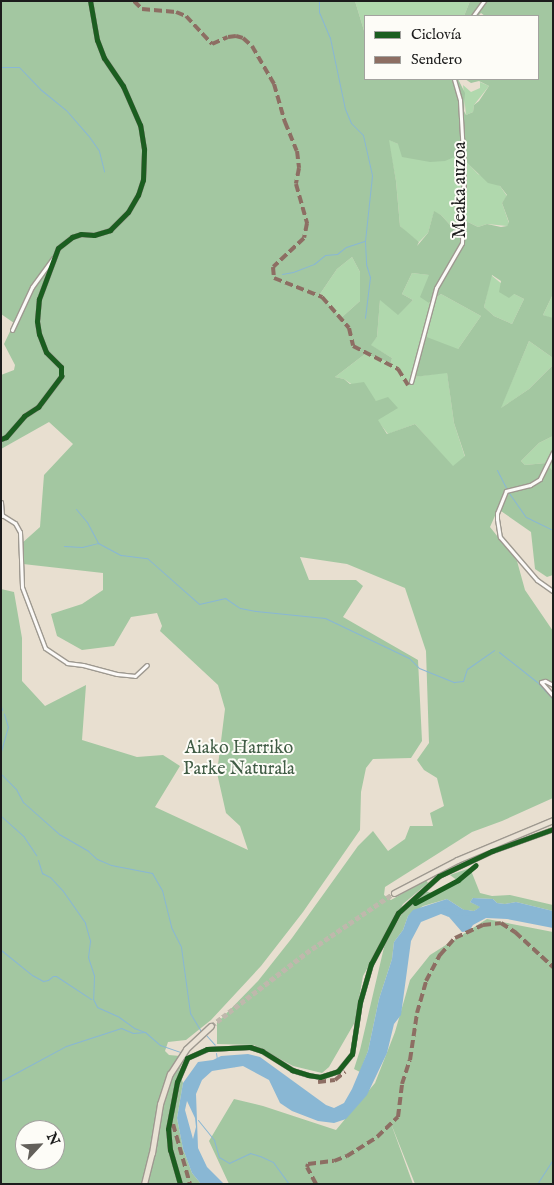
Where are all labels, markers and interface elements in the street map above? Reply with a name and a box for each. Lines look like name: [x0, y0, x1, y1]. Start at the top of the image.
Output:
legend: [364, 15, 539, 80]
text: Ciclovía: [411, 25, 461, 44]
text: Sendero: [411, 50, 462, 69]
street label: Meaka auzoa: [450, 141, 472, 239]
park label: Aiako Harriko Parke Naturala: [183, 739, 295, 782]
north arrow: [15, 1120, 65, 1170]
text: N: [42, 1130, 63, 1148]

